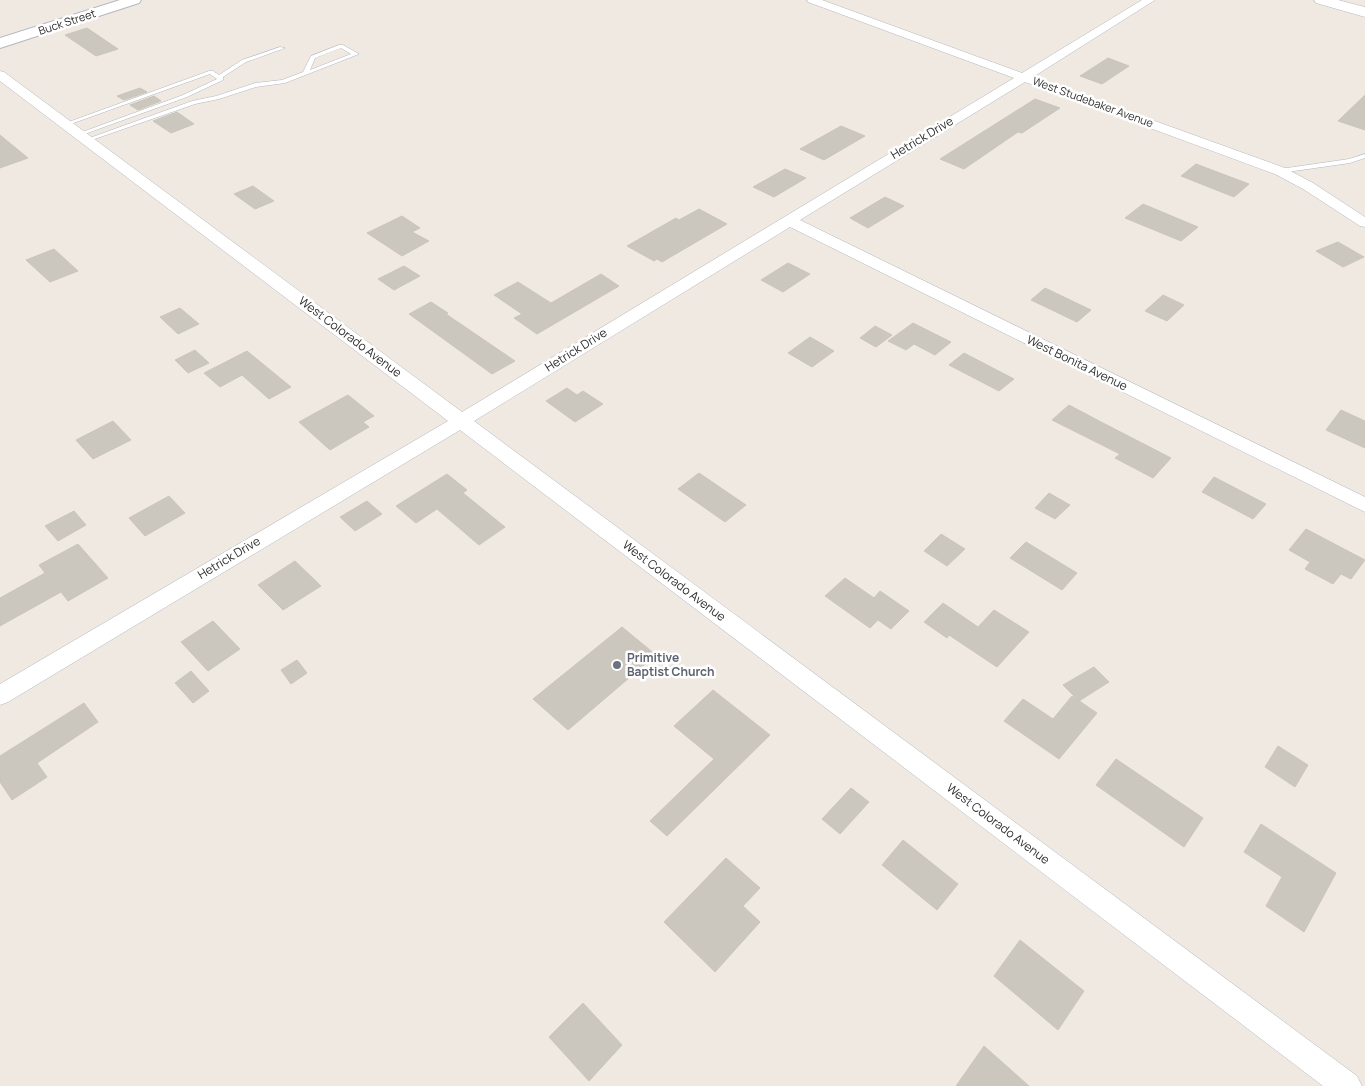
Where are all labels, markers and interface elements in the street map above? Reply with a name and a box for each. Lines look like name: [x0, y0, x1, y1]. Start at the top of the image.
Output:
street label: Buck Street: [36, 5, 97, 38]
street label: West Studebaker Avenue: [1031, 73, 1156, 131]
street label: Hetrick Drive: [887, 112, 956, 163]
street label: West Colorado Avenue: [295, 292, 405, 381]
street label: Hetrick Drive: [541, 324, 610, 375]
street label: West Bonita Avenue: [1024, 331, 1131, 394]
street label: Hetrick Drive: [194, 532, 263, 583]
street label: West Colorado Avenue: [619, 536, 729, 625]
place label: Primitive Baptist Church: [627, 649, 715, 680]
marker: Primitive Baptist Church: [611, 659, 623, 671]
street label: West Colorado Avenue: [943, 779, 1053, 868]

